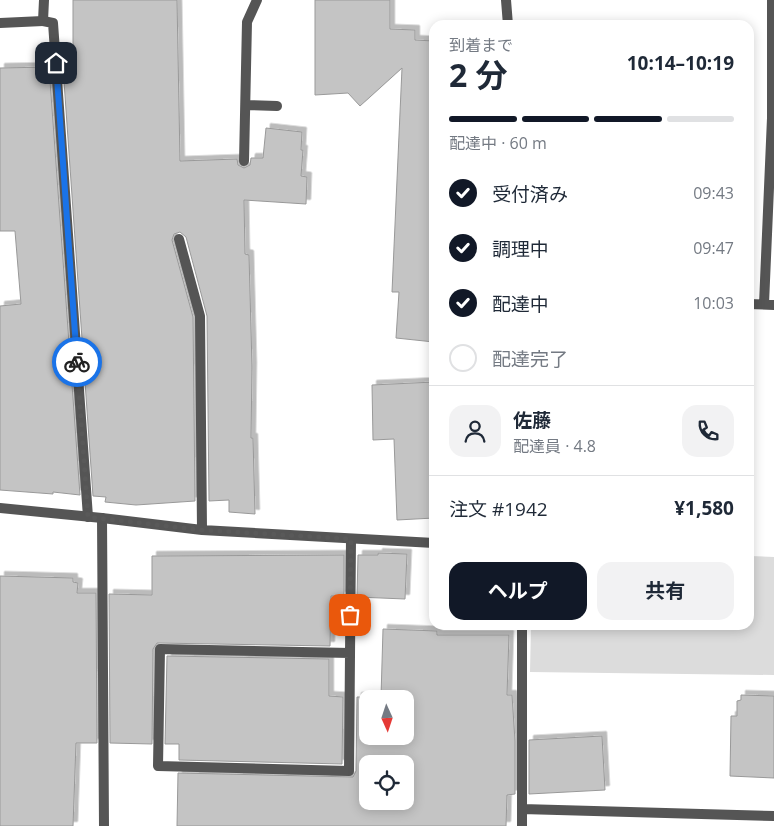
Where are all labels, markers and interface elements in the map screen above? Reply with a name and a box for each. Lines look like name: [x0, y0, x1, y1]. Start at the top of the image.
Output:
text: 到着まで: [449, 34, 513, 56]
pin: [35, 42, 77, 84]
icon: home: [42, 49, 70, 77]
text: 10:14–10:19: [627, 50, 734, 76]
text: 2 分: [449, 53, 508, 96]
text: 配達中 · 60 m: [449, 132, 547, 154]
icon: check: [449, 179, 477, 207]
text: 受付済み: [492, 181, 568, 207]
text: 09:43: [693, 182, 734, 204]
icon: check: [449, 234, 477, 262]
text: 調理中: [492, 236, 549, 262]
text: 09:47: [693, 237, 734, 259]
icon: check: [449, 289, 477, 317]
text: 配達中: [492, 291, 549, 317]
text: 10:03: [693, 292, 734, 314]
courier: [52, 337, 102, 387]
text: 配達完了: [492, 346, 568, 372]
icon: bike: [63, 348, 91, 376]
button: person: [449, 405, 501, 457]
button: phone: [682, 405, 734, 457]
text: 佐藤: [513, 407, 551, 433]
text: 配達員 · 4.8: [513, 435, 596, 457]
text: ¥1,580: [674, 495, 734, 521]
text: 注文 #1942: [449, 496, 548, 522]
button: ヘルプ: [449, 562, 587, 620]
button: 共有: [597, 562, 734, 620]
pin: [329, 594, 371, 636]
icon: bag: [336, 601, 364, 629]
north arrow: [359, 690, 414, 745]
map controls: [359, 690, 414, 810]
button: locate: [359, 755, 414, 810]

